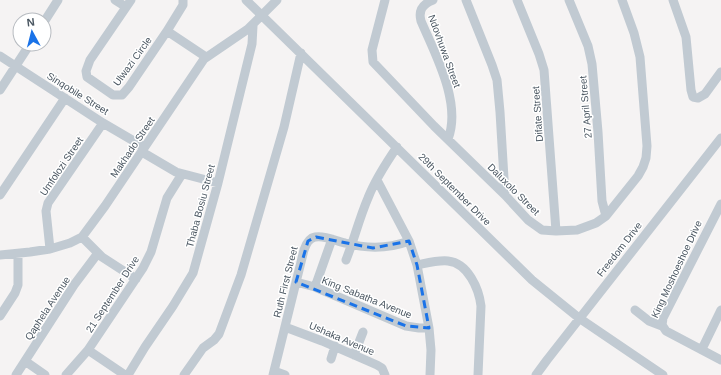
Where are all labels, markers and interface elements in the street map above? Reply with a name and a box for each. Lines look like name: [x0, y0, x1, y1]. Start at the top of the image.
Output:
north arrow: [12, 12, 52, 52]
street label: Ndovhuwa Street: [426, 13, 463, 89]
text: N: [26, 16, 36, 29]
street label: Ulwazi Circle: [111, 34, 154, 88]
street label: Sinqobile Street: [45, 70, 111, 117]
street label: 27 April Street: [577, 75, 594, 139]
street label: Difate Street: [530, 86, 545, 142]
street label: Makhado Street: [108, 115, 157, 180]
street label: Umfolozi Street: [38, 135, 85, 198]
street label: 29th September Drive: [416, 151, 493, 228]
street label: Daluxolo Street: [486, 161, 542, 218]
street label: Thaba Bosiu Street: [184, 163, 217, 249]
street label: King Moshoeshoe Drive: [649, 218, 704, 320]
street label: Freedom Drive: [595, 220, 644, 279]
street label: Ruth First Street: [271, 245, 300, 319]
street label: 21 September Drive: [84, 254, 141, 335]
street label: Qaphela Avenue: [23, 274, 72, 342]
street label: King Sabatha Avenue: [320, 274, 414, 321]
street label: Ushaka Avenue: [307, 320, 377, 357]

